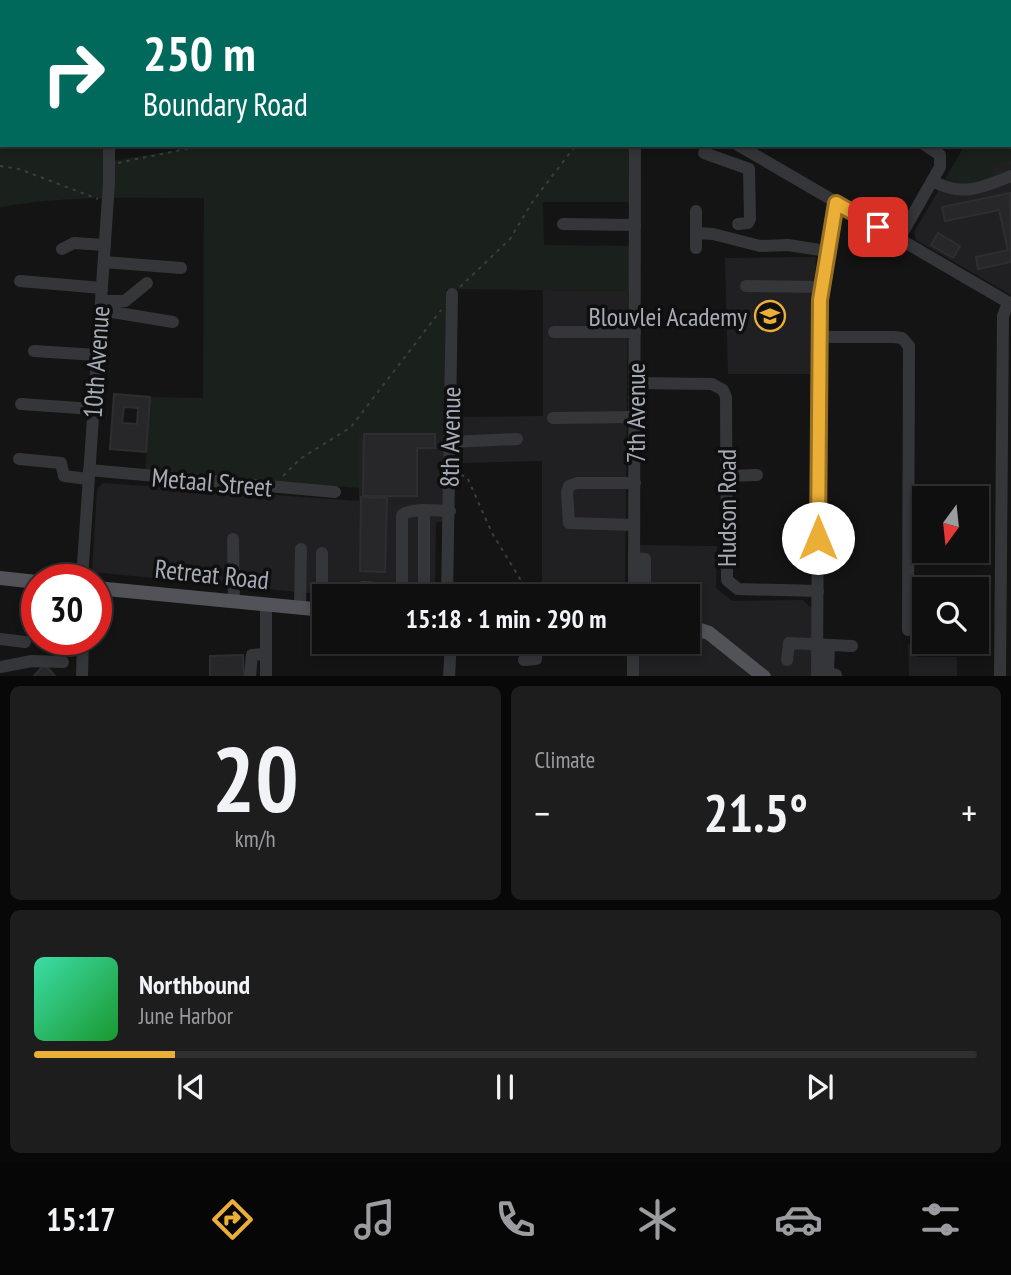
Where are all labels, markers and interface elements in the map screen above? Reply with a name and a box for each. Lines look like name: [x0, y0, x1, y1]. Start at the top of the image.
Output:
text: 250 m: [143, 21, 256, 85]
icon: right: [28, 28, 119, 119]
text: Boundary Road: [143, 83, 308, 125]
pin: [848, 197, 908, 257]
icon: arrive: [859, 208, 897, 246]
school or university icon: Blouvlei Academy: [753, 299, 787, 333]
place label: Blouvlei Academy: [588, 300, 747, 333]
street label: 10th Avenue: [76, 305, 116, 419]
street label: 7th Avenue: [619, 363, 652, 463]
street label: 8th Avenue: [433, 386, 467, 488]
street label: Hudson Road: [710, 449, 743, 567]
street label: Metaal Street: [150, 460, 274, 504]
north arrow: [912, 486, 989, 564]
map controls: [912, 486, 989, 654]
position arrow: [781, 501, 855, 575]
street label: Retreat Road: [153, 552, 271, 596]
speed limit sign: 30: [21, 564, 112, 655]
button: search: [912, 577, 989, 654]
text: 15:18 · 1 min · 290 m: [406, 602, 606, 635]
text: 20: [212, 719, 299, 837]
text: Climate: [535, 745, 595, 774]
text: 21.5°: [703, 779, 808, 846]
text: −: [535, 788, 550, 837]
text: +: [961, 788, 977, 837]
text: km/h: [235, 824, 276, 853]
text: Northbound: [139, 968, 250, 1001]
text: June Harbor: [139, 1001, 233, 1030]
icon: previous: [172, 1068, 210, 1106]
icon: pause: [486, 1068, 524, 1106]
icon: next: [801, 1068, 839, 1106]
icon: directions: [208, 1195, 257, 1244]
icon: music: [350, 1195, 399, 1244]
icon: phone: [491, 1195, 540, 1244]
icon: climate: [633, 1195, 682, 1244]
icon: car: [774, 1195, 823, 1244]
icon: filters: [916, 1195, 965, 1244]
text: 15:17: [46, 1198, 115, 1240]

